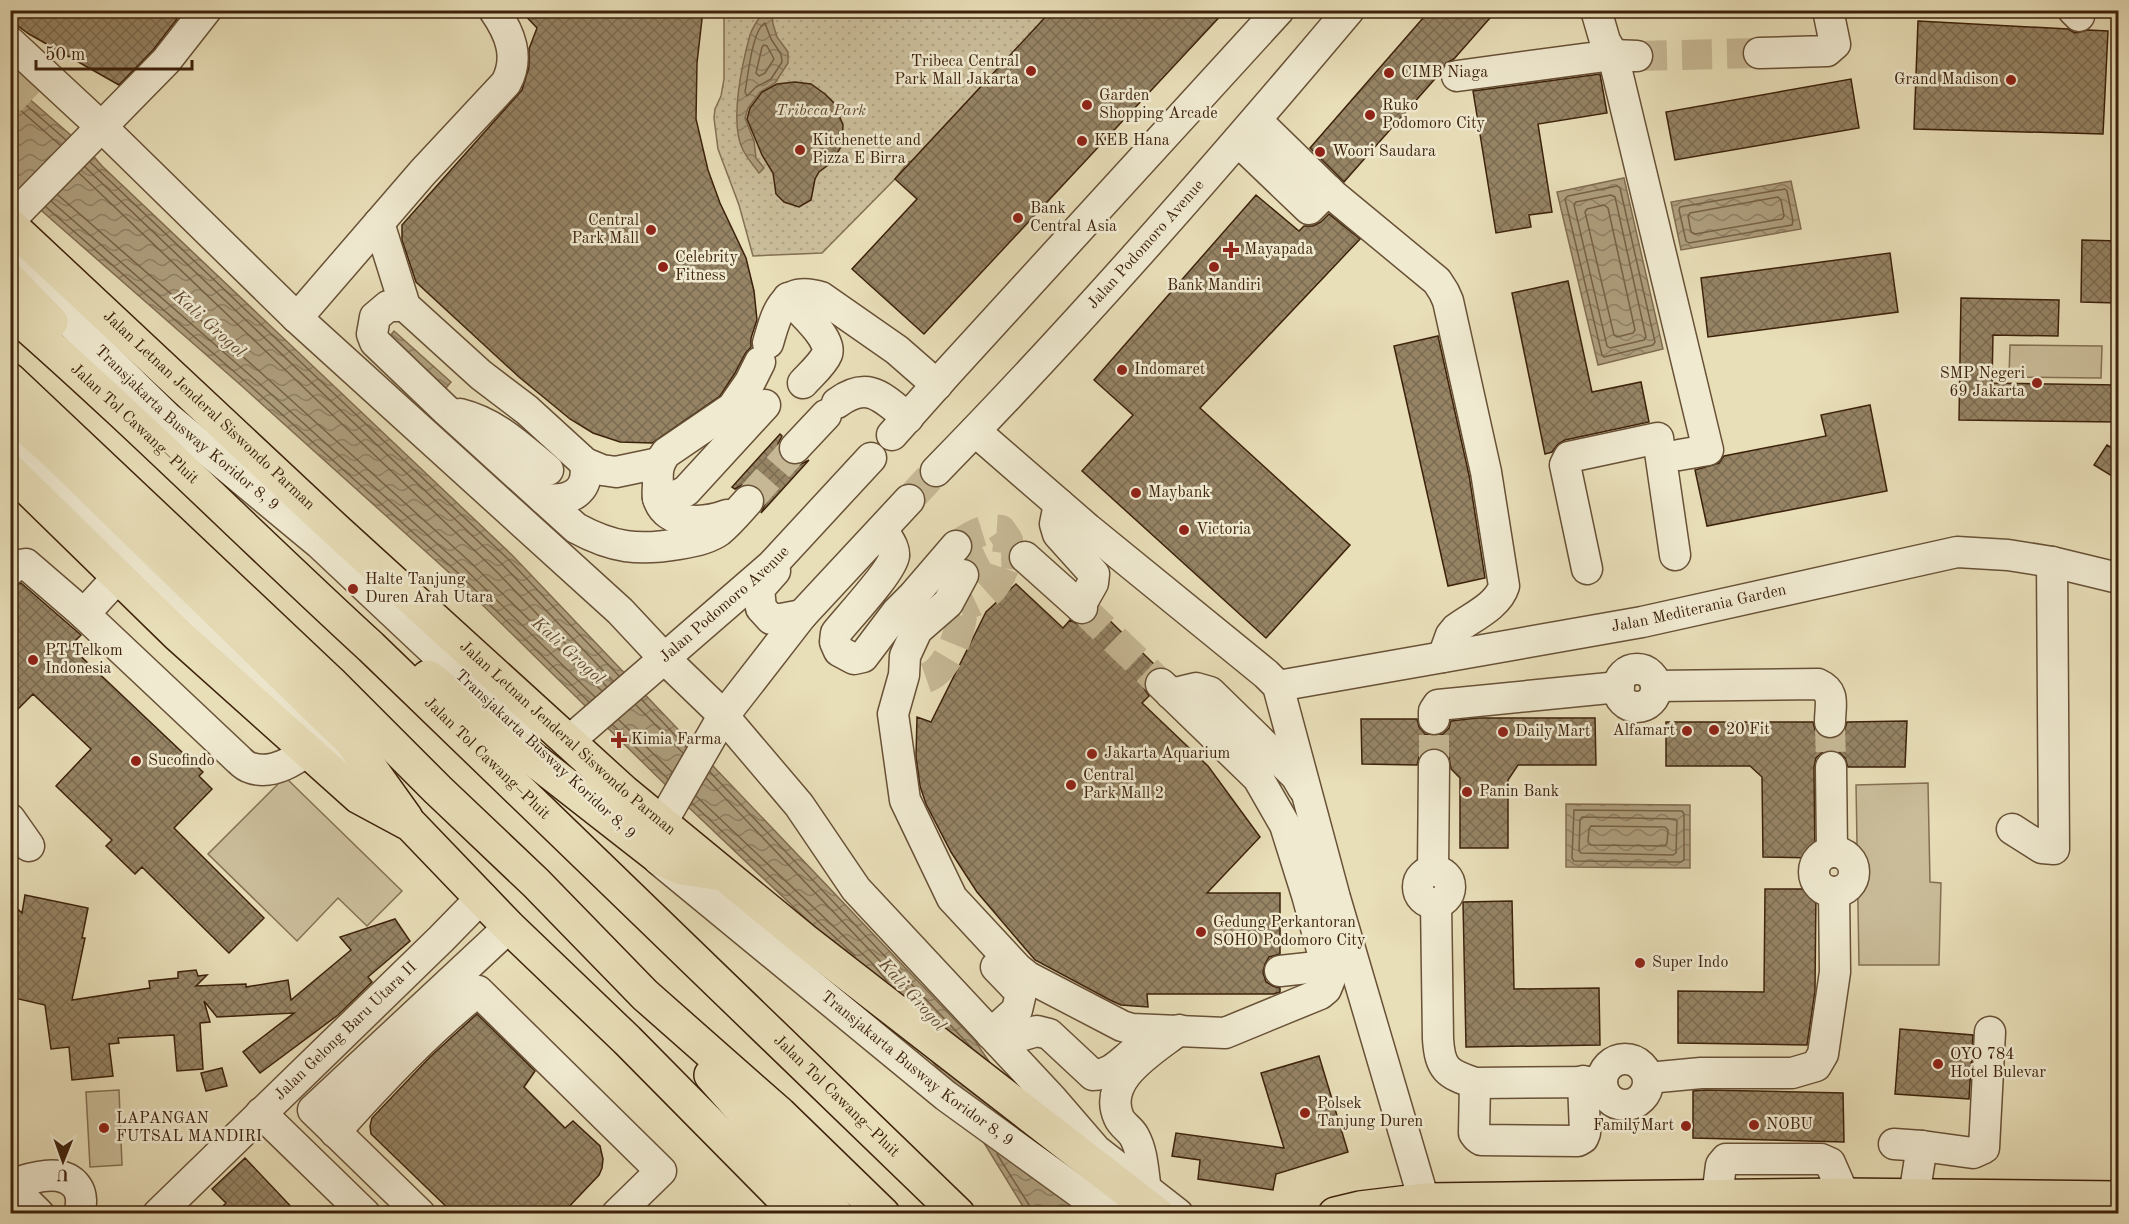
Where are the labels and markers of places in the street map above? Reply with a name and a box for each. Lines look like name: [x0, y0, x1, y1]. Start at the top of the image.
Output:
place label: Tribeca Central Park Mall Jakarta: [894, 54, 1019, 88]
marker: Tribeca Central Park Mall Jakarta: [1024, 64, 1038, 78]
place label: CIMB Niaga: [1401, 65, 1488, 81]
marker: CIMB Niaga: [1382, 66, 1396, 80]
place label: Grand Madison: [1894, 72, 1999, 88]
marker: Grand Madison: [2004, 73, 2018, 87]
place label: Garden Shopping Arcade: [1099, 88, 1218, 122]
marker: Garden Shopping Arcade: [1080, 98, 1094, 112]
place label: Ruko Podomoro City: [1382, 98, 1486, 132]
marker: Ruko Podomoro City: [1363, 108, 1377, 122]
place label: Kitchenette and Pizza E Birra: [812, 133, 921, 167]
place label: KEB Hana: [1094, 133, 1170, 149]
marker: KEB Hana: [1075, 134, 1089, 148]
marker: Kitchenette and Pizza E Birra: [793, 143, 807, 157]
place label: Woori Saudara: [1332, 144, 1436, 160]
marker: Woori Saudara: [1313, 145, 1327, 159]
place label: Bank Central Asia: [1030, 201, 1117, 235]
marker: Bank Central Asia: [1011, 211, 1025, 225]
place label: Central Park Mall: [572, 213, 639, 247]
marker: Central Park Mall: [644, 223, 658, 237]
marker: Mayapada: [1222, 241, 1240, 259]
place label: Mayapada: [1244, 242, 1313, 258]
place label: Celebrity Fitness: [675, 250, 738, 284]
marker: Celebrity Fitness: [656, 260, 670, 274]
marker: Bank Mandiri: [1207, 260, 1221, 274]
place label: Bank Mandiri: [1167, 278, 1261, 294]
place label: Indomaret: [1134, 362, 1206, 378]
marker: Indomaret: [1115, 363, 1129, 377]
place label: SMP Negeri 69 Jakarta: [1940, 366, 2025, 400]
marker: SMP Negeri 69 Jakarta: [2030, 376, 2044, 390]
place label: Maybank: [1148, 485, 1211, 501]
marker: Maybank: [1129, 486, 1143, 500]
place label: Victoria: [1196, 522, 1251, 538]
marker: Victoria: [1177, 523, 1191, 537]
place label: Halte Tanjung Duren Arah Utara: [365, 572, 493, 606]
marker: Halte Tanjung Duren Arah Utara: [346, 582, 360, 596]
place label: PT Telkom Indonesia: [45, 643, 123, 677]
marker: PT Telkom Indonesia: [26, 653, 40, 667]
place label: 20 Fit: [1726, 722, 1770, 738]
place label: Alfamart: [1613, 723, 1675, 739]
marker: 20 Fit: [1707, 723, 1721, 737]
place label: Daily Mart: [1515, 724, 1591, 740]
marker: Alfamart: [1680, 724, 1694, 738]
marker: Daily Mart: [1496, 725, 1510, 739]
place label: Kimia Farma: [631, 732, 722, 748]
marker: Kimia Farma: [612, 733, 626, 747]
place label: Jakarta Aquarium: [1104, 746, 1230, 762]
marker: Jakarta Aquarium: [1085, 747, 1099, 761]
place label: Sucofindo: [148, 753, 215, 769]
marker: Sucofindo: [129, 754, 143, 768]
place label: Central Park Mall 2: [1083, 768, 1164, 802]
marker: Central Park Mall 2: [1064, 778, 1078, 792]
place label: Panin Bank: [1479, 784, 1559, 800]
marker: Panin Bank: [1460, 785, 1474, 799]
place label: Gedung Perkantoran SOHO Podomoro City: [1213, 915, 1366, 949]
marker: Gedung Perkantoran SOHO Podomoro City: [1194, 925, 1208, 939]
place label: Super Indo: [1652, 955, 1728, 971]
marker: Super Indo: [1633, 956, 1647, 970]
place label: OYO 784 Hotel Bulevar: [1950, 1047, 2046, 1081]
marker: OYO 784 Hotel Bulevar: [1931, 1057, 1945, 1071]
place label: Polsek Tanjung Duren: [1317, 1096, 1424, 1130]
marker: Polsek Tanjung Duren: [1298, 1106, 1312, 1120]
place label: LAPANGAN FUTSAL MANDIRI: [116, 1111, 262, 1145]
place label: NOBU: [1766, 1117, 1813, 1133]
place label: FamilyMart: [1593, 1118, 1674, 1134]
marker: NOBU: [1747, 1118, 1761, 1132]
marker: FamilyMart: [1679, 1119, 1693, 1133]
marker: LAPANGAN FUTSAL MANDIRI: [97, 1121, 111, 1135]

